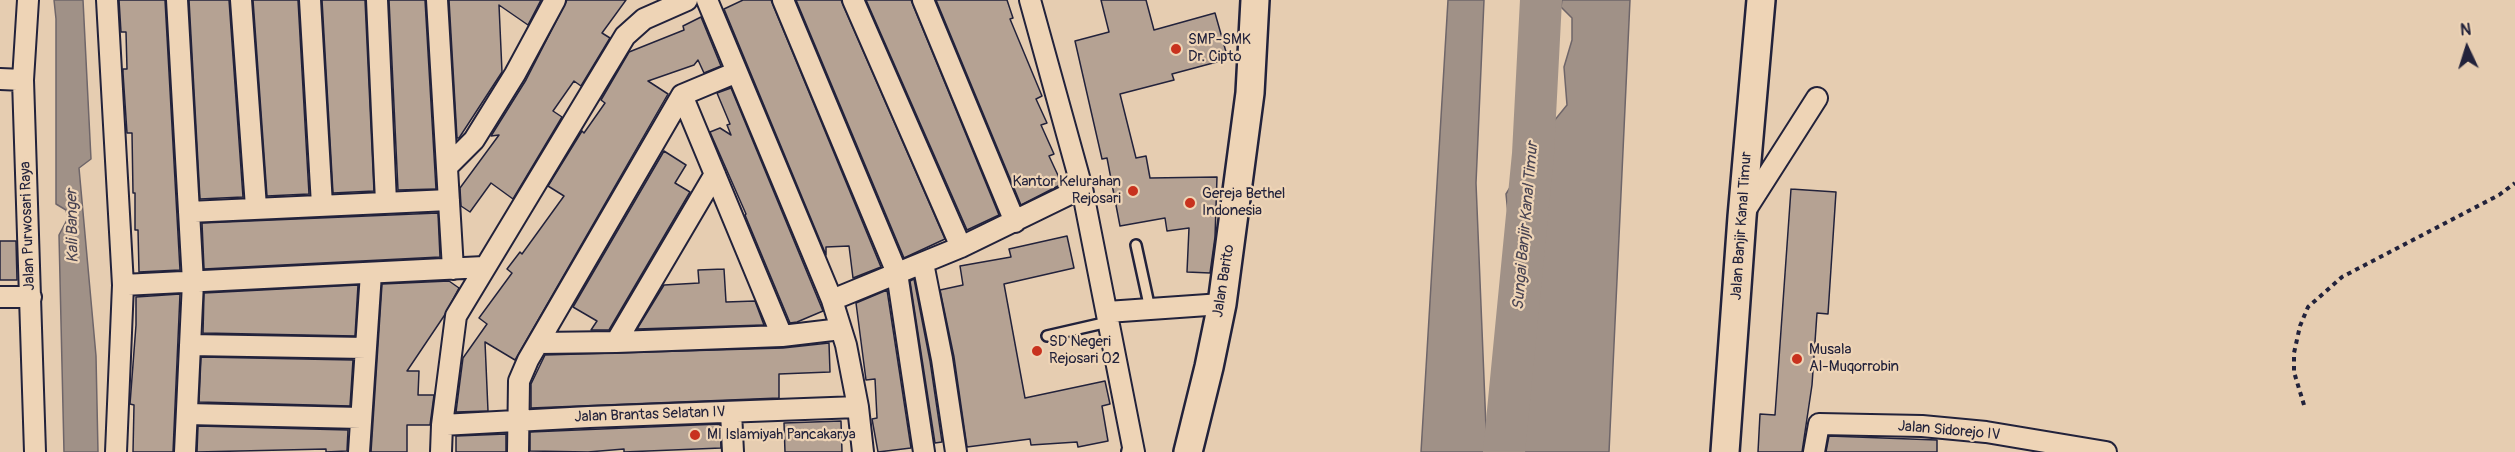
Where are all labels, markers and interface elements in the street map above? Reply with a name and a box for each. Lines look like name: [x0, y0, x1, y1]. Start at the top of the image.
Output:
north arrow: [2437, 18, 2497, 78]
text: N: [2460, 20, 2472, 40]
place label: SMP-SMK Dr. Cipto: [1188, 31, 1251, 66]
marker: SMP-SMK Dr. Cipto: [1169, 42, 1183, 56]
water label: Sungai Banjir Kanal Timur: [1509, 141, 1543, 311]
street label: Jalan Banjir Kanal Timur: [1728, 151, 1756, 301]
street label: Jalan Purwosari Raya: [17, 161, 39, 291]
place label: Kantor Kelurahan Rejosari: [1012, 173, 1121, 208]
marker: Kantor Kelurahan Rejosari: [1126, 184, 1140, 198]
place label: Gereja Bethel Indonesia: [1202, 185, 1285, 220]
water label: Kali Banger: [63, 189, 83, 263]
marker: Gereja Bethel Indonesia: [1183, 196, 1197, 210]
street label: Jalan Barito: [1209, 243, 1239, 319]
place label: SD Negeri Rejosari 02: [1049, 333, 1120, 368]
place label: Musala Al-Muqorrobin: [1809, 341, 1899, 376]
marker: SD Negeri Rejosari 02: [1030, 344, 1044, 358]
marker: Musala Al-Muqorrobin: [1790, 352, 1804, 366]
street label: Jalan Brantas Selatan IV: [574, 403, 726, 427]
street label: Jalan Sidorejo IV: [1897, 418, 2001, 444]
place label: MI Islamiyah Pancakarya: [707, 426, 856, 444]
marker: MI Islamiyah Pancakarya: [688, 428, 702, 442]

